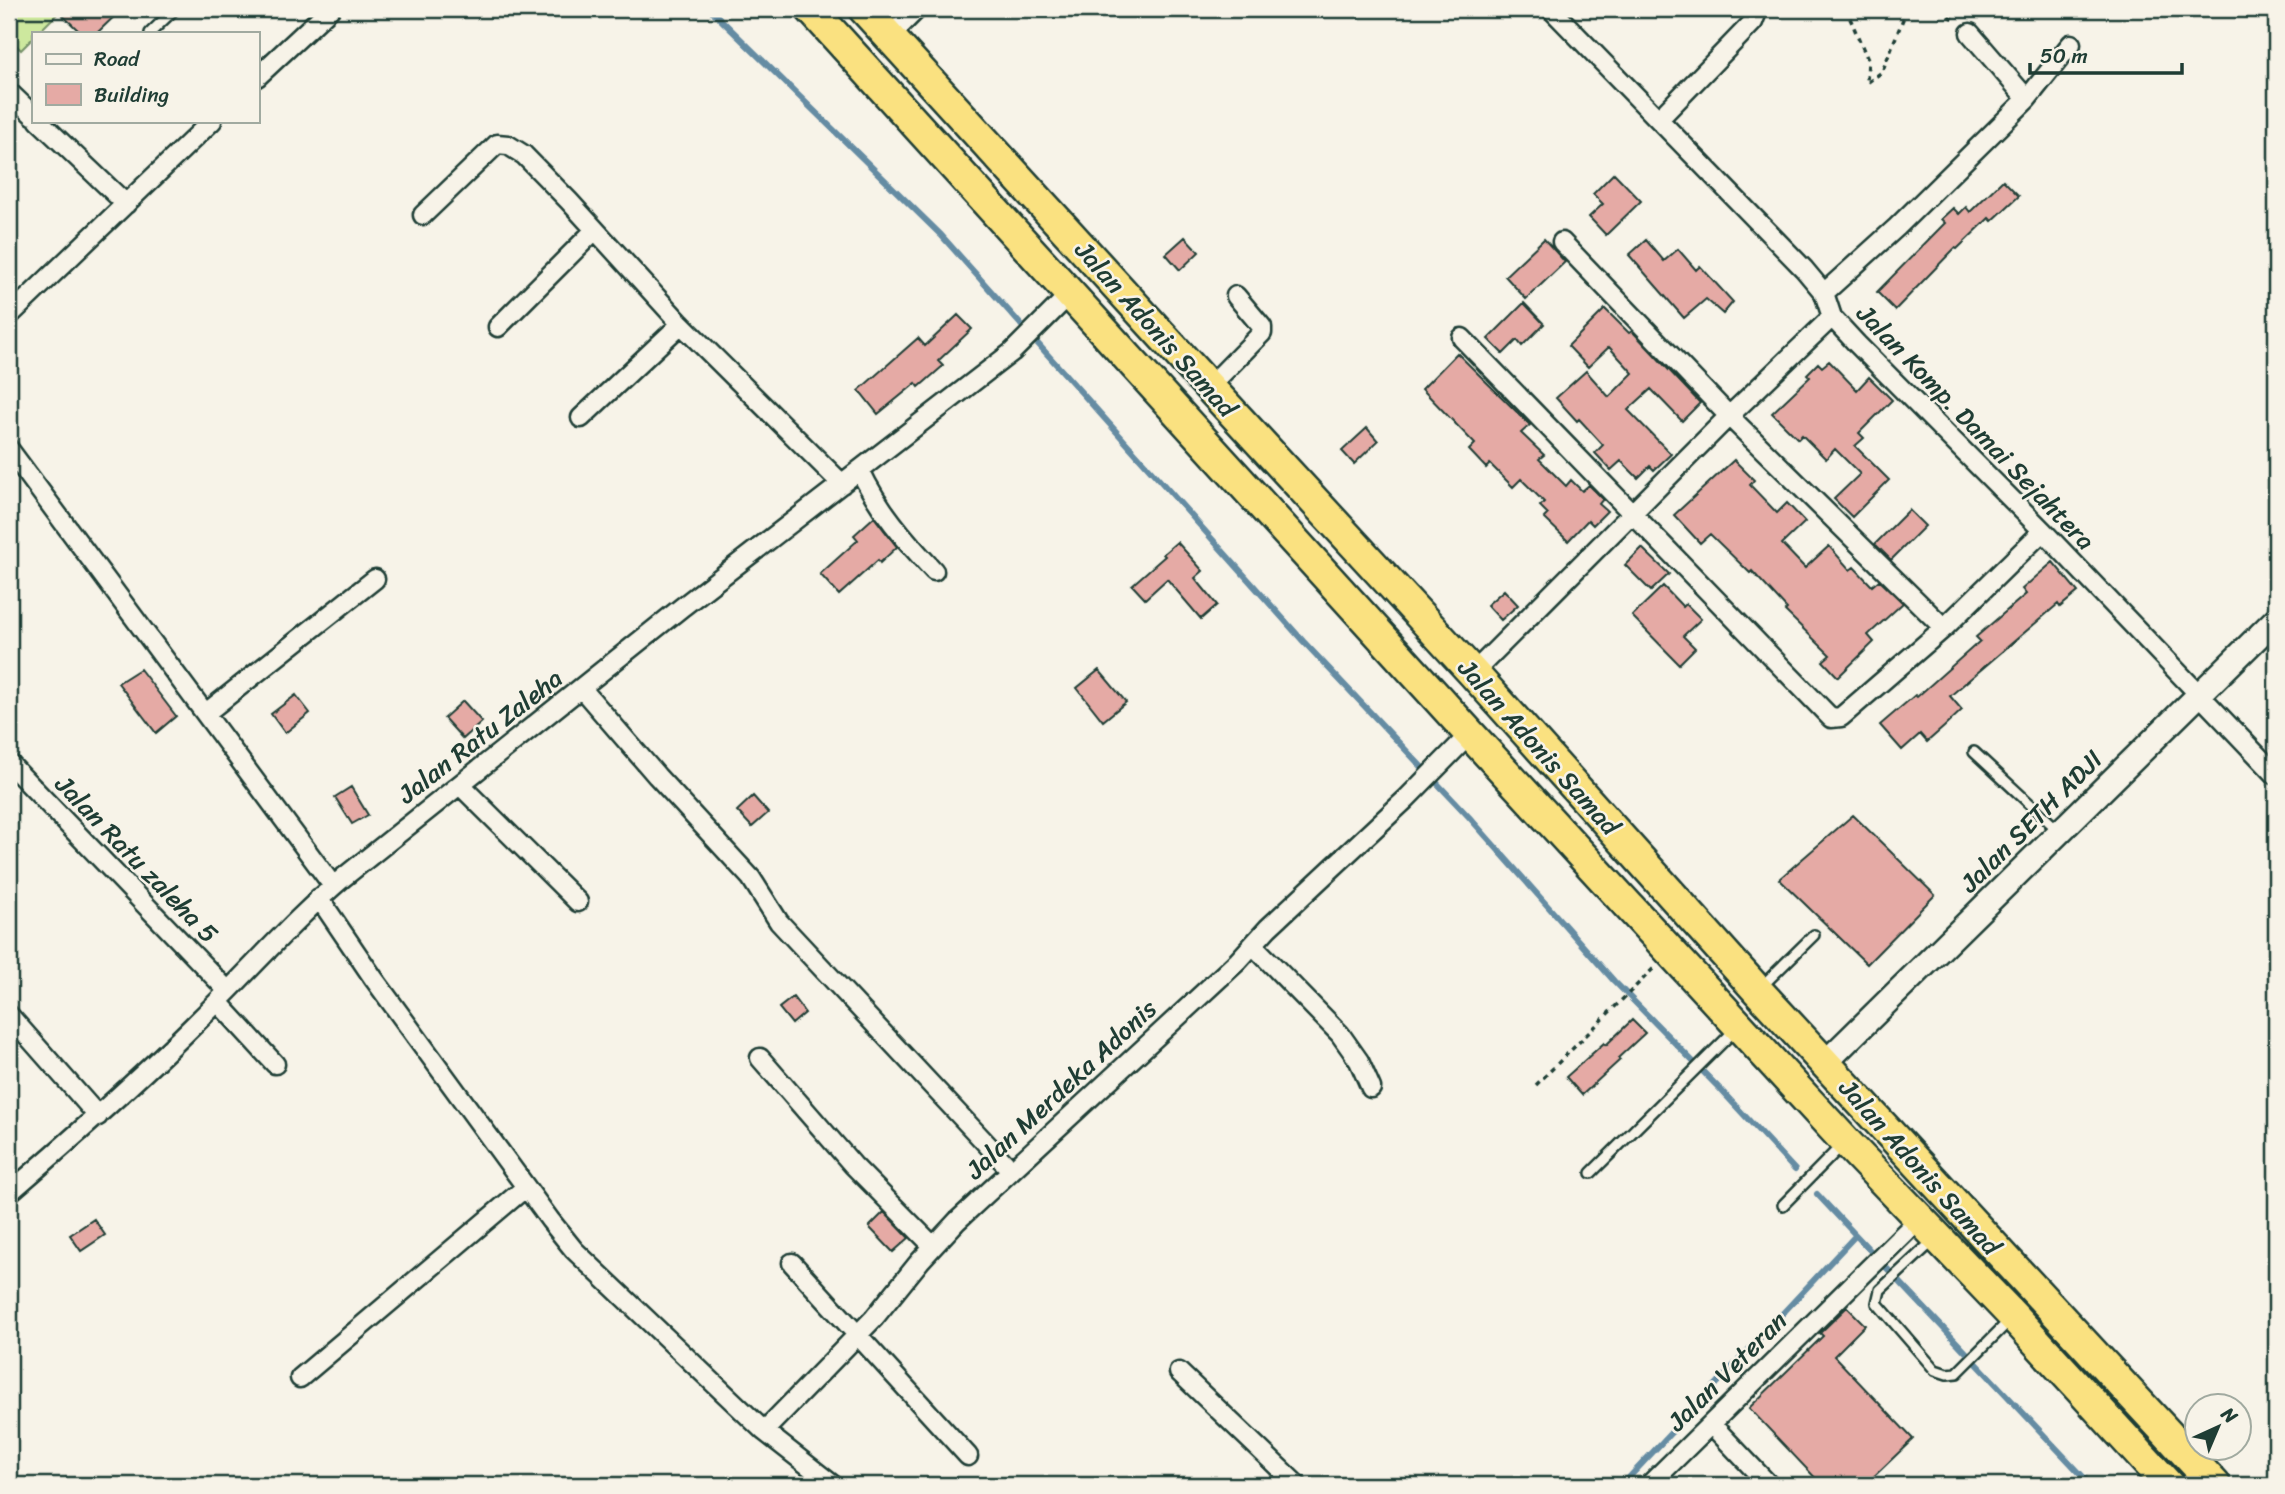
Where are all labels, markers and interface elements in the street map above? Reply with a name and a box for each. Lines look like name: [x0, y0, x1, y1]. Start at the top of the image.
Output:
legend: [32, 32, 259, 122]
scale bar: [2030, 32, 2182, 76]
text: 50 m: [2040, 37, 2088, 75]
text: Road: [94, 40, 141, 78]
text: Building: [94, 76, 170, 114]
street label: Jalan Adonis Samad: [1063, 229, 1250, 430]
street label: Jalan Komp. Damai Sejahtera: [1844, 292, 2107, 561]
street label: Jalan Adonis Samad: [1446, 647, 1633, 848]
street label: Jalan Ratu Zaleha: [386, 656, 573, 816]
street label: Jalan SETH ADJI: [1948, 738, 2114, 904]
street label: Jalan Ratu zaleha 5: [43, 763, 230, 955]
street label: Jalan Merdeka Adonis: [953, 987, 1168, 1192]
street label: Jalan Adonis Samad: [1827, 1067, 2014, 1268]
street label: Jalan Veteran: [1655, 1300, 1798, 1443]
north arrow: [2184, 1392, 2254, 1462]
text: N: [2213, 1398, 2246, 1432]

